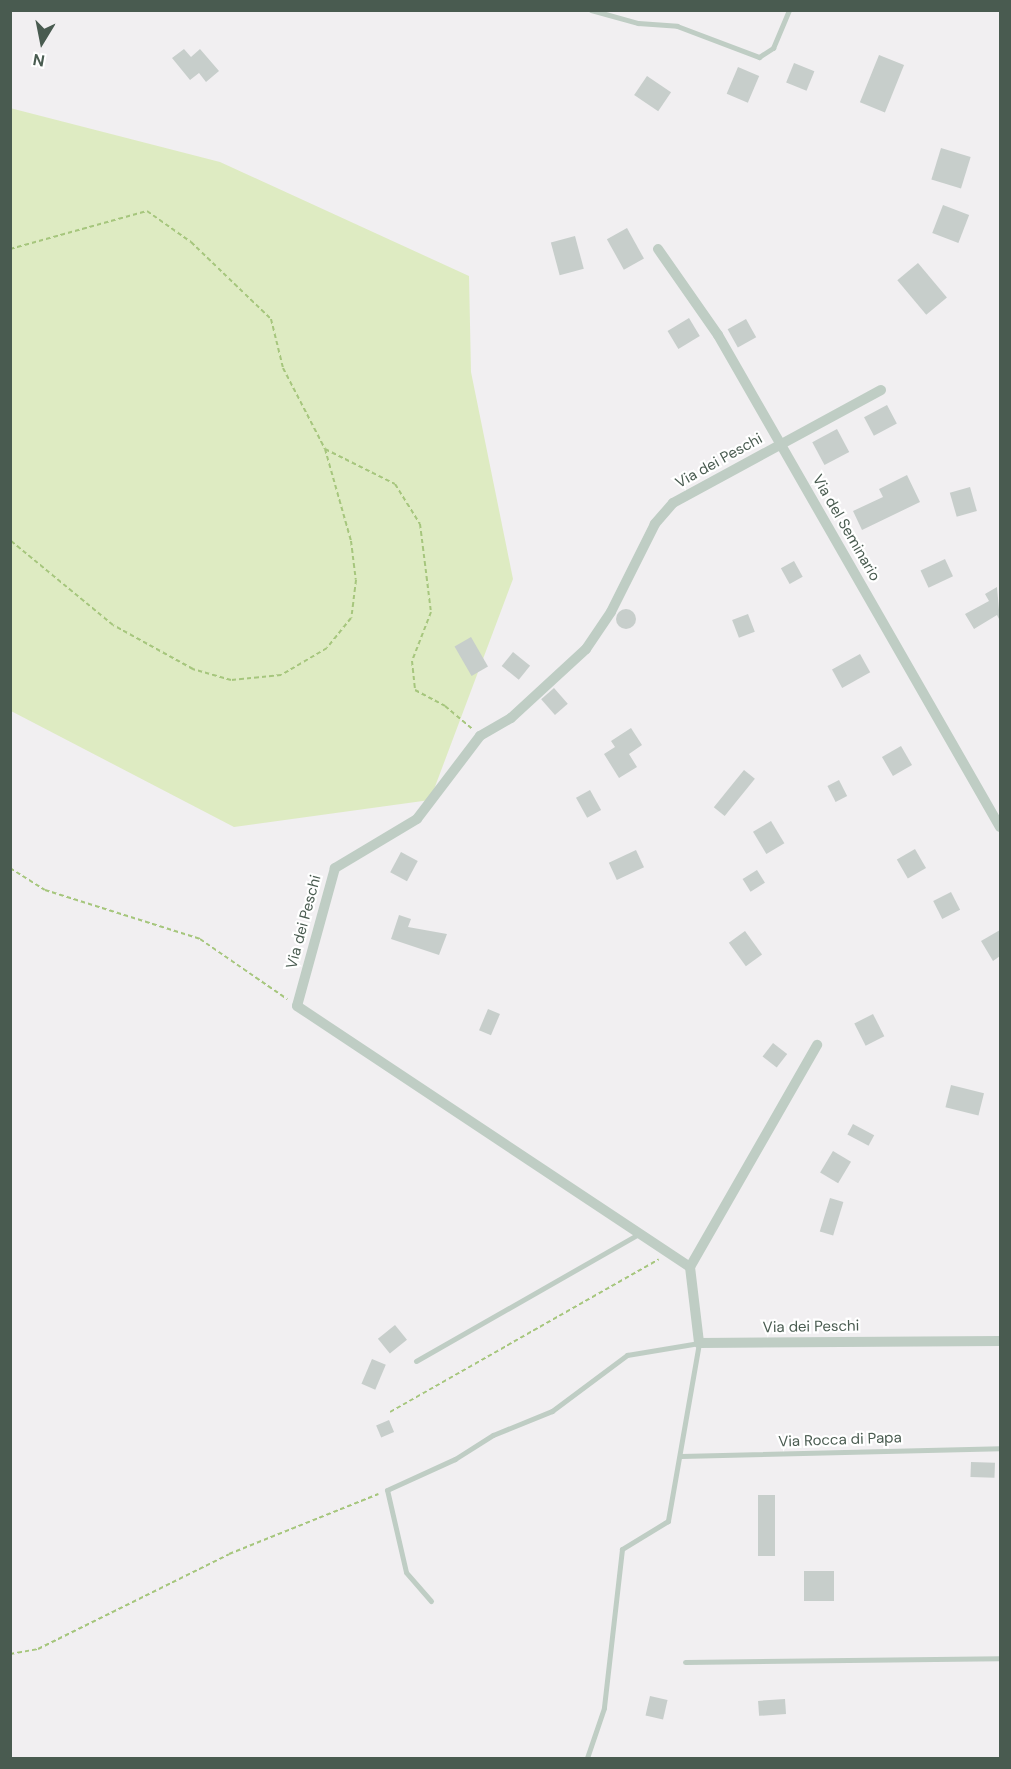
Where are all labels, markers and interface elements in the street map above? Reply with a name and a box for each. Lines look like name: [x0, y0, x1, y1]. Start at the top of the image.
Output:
north arrow: [12, 12, 72, 72]
text: N: [31, 49, 46, 72]
street label: Via dei Peschi: [672, 430, 766, 492]
street label: Via del Seminario: [808, 472, 884, 584]
street label: Via dei Peschi: [283, 873, 325, 971]
street label: Via dei Peschi: [763, 1317, 859, 1337]
street label: Via Rocca di Papa: [778, 1429, 902, 1451]

